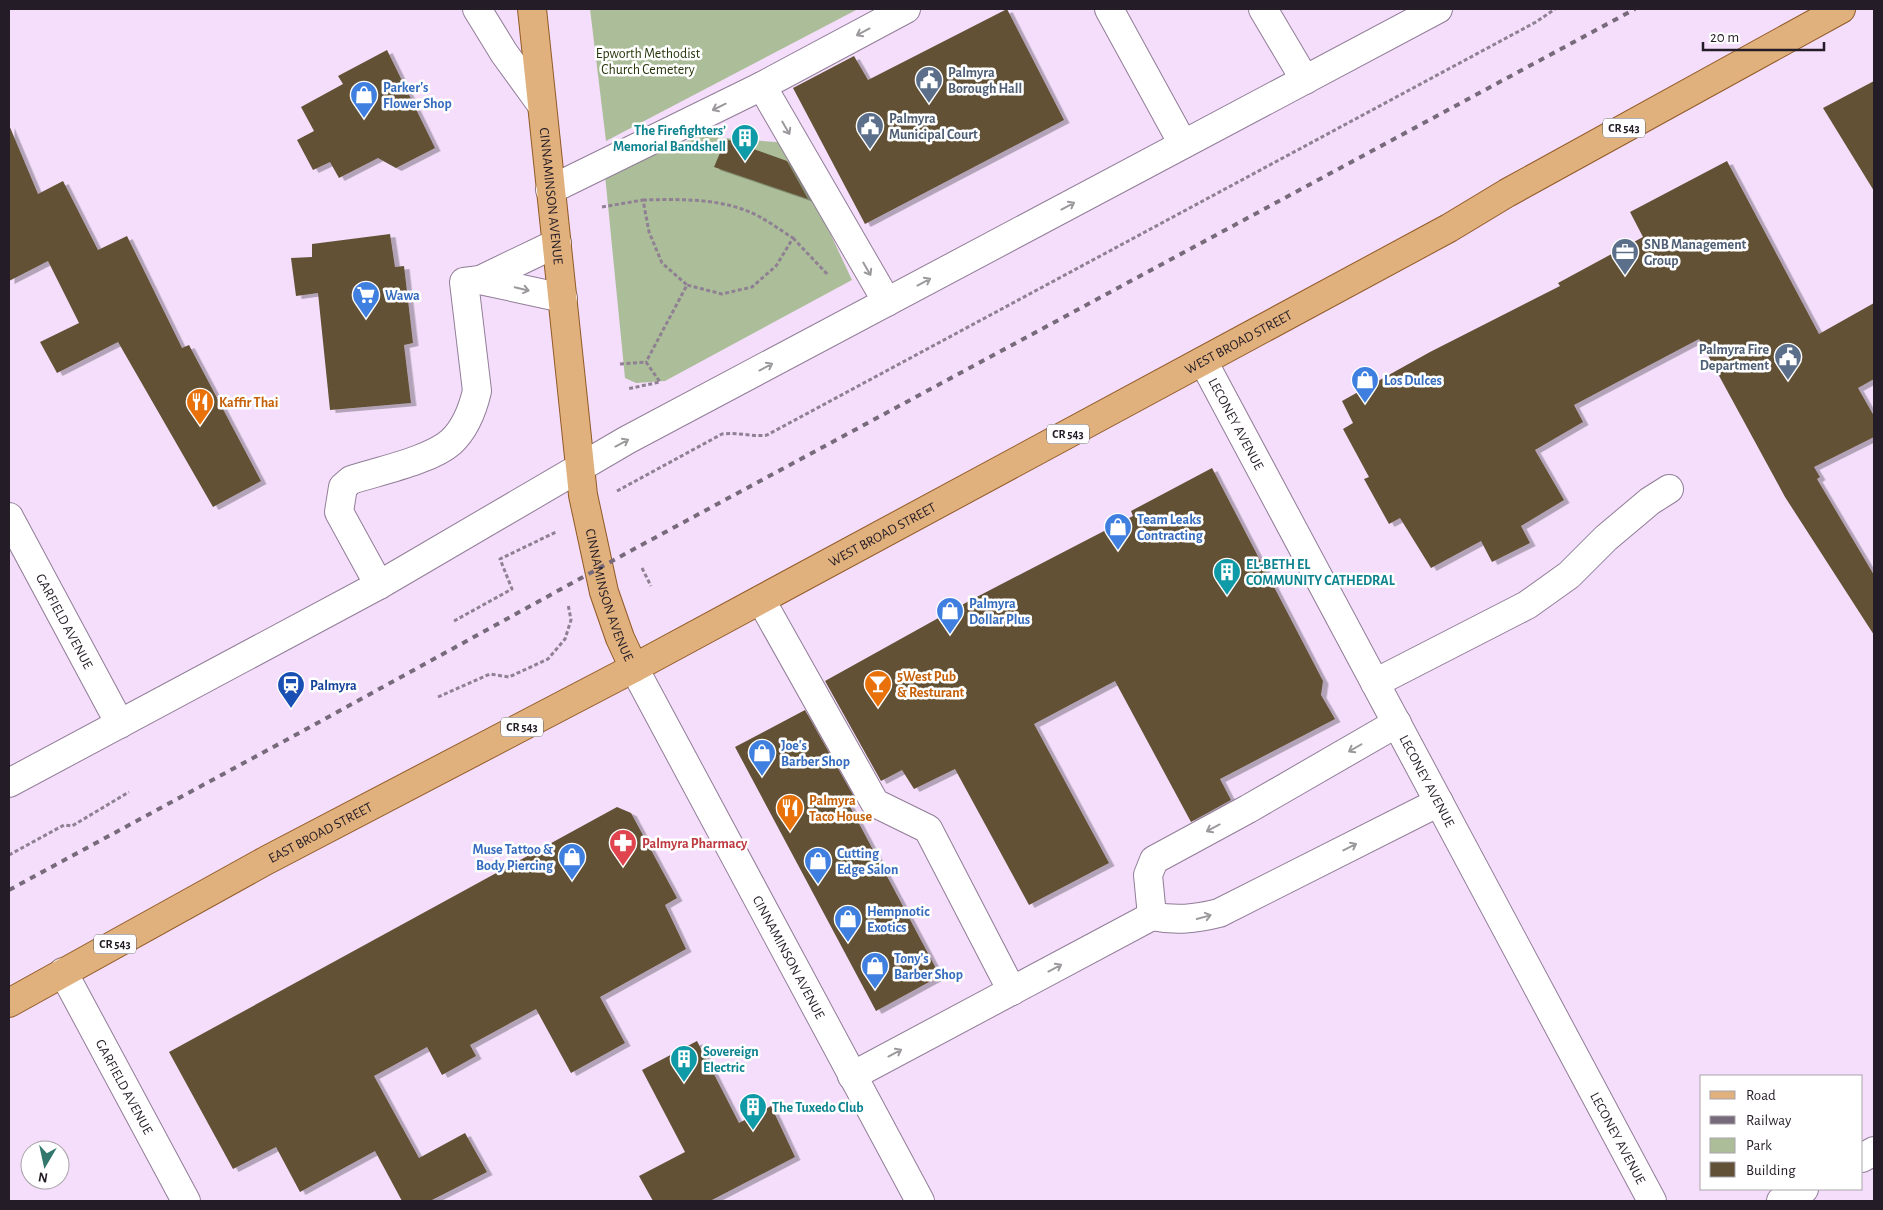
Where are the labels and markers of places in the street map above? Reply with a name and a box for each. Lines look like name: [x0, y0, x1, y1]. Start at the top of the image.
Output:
public building icon: Palmyra Borough Hall: [914, 65, 944, 104]
place label: Palmyra Borough Hall: [948, 66, 1022, 96]
shop icon: Parker's Flower Shop: [349, 80, 379, 119]
place label: Parker's Flower Shop: [383, 81, 452, 111]
public building icon: Palmyra Municipal Court: [855, 111, 885, 150]
place label: Palmyra Municipal Court: [889, 112, 978, 142]
building icon: The Firefighters’ Memorial Bandshell: [730, 123, 760, 162]
place label: The Firefighters’ Memorial Bandshell: [613, 124, 726, 154]
office icon: SNB Management Group: [1610, 237, 1640, 276]
place label: SNB Management Group: [1644, 238, 1747, 268]
supermarket icon: Wawa: [351, 280, 381, 319]
place label: Wawa: [385, 289, 420, 303]
public building icon: Palmyra Fire Department: [1773, 342, 1803, 381]
place label: Palmyra Fire Department: [1699, 343, 1769, 373]
shop icon: Los Dulces: [1350, 365, 1380, 404]
place label: Los Dulces: [1384, 374, 1442, 388]
restaurant icon: Kaffir Thai: [185, 387, 215, 426]
place label: Kaffir Thai: [219, 396, 279, 410]
shop icon: Team Leaks Contracting: [1103, 512, 1133, 551]
place label: Team Leaks Contracting: [1137, 513, 1204, 543]
building icon: EL-BETH EL COMMUNITY CATHEDRAL: [1212, 557, 1242, 596]
place label: EL-BETH EL COMMUNITY CATHEDRAL: [1246, 558, 1396, 588]
shop icon: Palmyra Dollar Plus: [935, 596, 965, 635]
place label: Palmyra Dollar Plus: [969, 597, 1030, 627]
bar icon: 5West Pub & Resturant: [863, 669, 893, 708]
station icon: Palmyra: [276, 670, 306, 709]
place label: 5West Pub & Resturant: [897, 670, 965, 700]
place label: Palmyra: [310, 679, 357, 693]
shop icon: Joe's Barber Shop: [747, 738, 777, 777]
place label: Joe's Barber Shop: [781, 739, 850, 769]
restaurant icon: Palmyra Taco House: [775, 793, 805, 832]
place label: Palmyra Taco House: [809, 794, 872, 824]
pharmacy icon: Palmyra Pharmacy: [608, 828, 638, 867]
place label: Palmyra Pharmacy: [642, 837, 748, 851]
shop icon: Muse Tattoo & Body Piercing: [557, 842, 587, 881]
place label: Muse Tattoo & Body Piercing: [473, 843, 554, 873]
shop icon: Cutting Edge Salon: [803, 846, 833, 885]
place label: Cutting Edge Salon: [837, 847, 898, 877]
shop icon: Hempnotic Exotics: [833, 904, 863, 943]
place label: Hempnotic Exotics: [867, 905, 930, 935]
shop icon: Tony's Barber Shop: [860, 951, 890, 990]
place label: Tony's Barber Shop: [894, 952, 963, 982]
building icon: Sovereign Electric: [669, 1044, 699, 1083]
place label: Sovereign Electric: [703, 1045, 759, 1075]
building icon: The Tuxedo Club: [738, 1092, 768, 1131]
place label: The Tuxedo Club: [772, 1101, 864, 1115]

